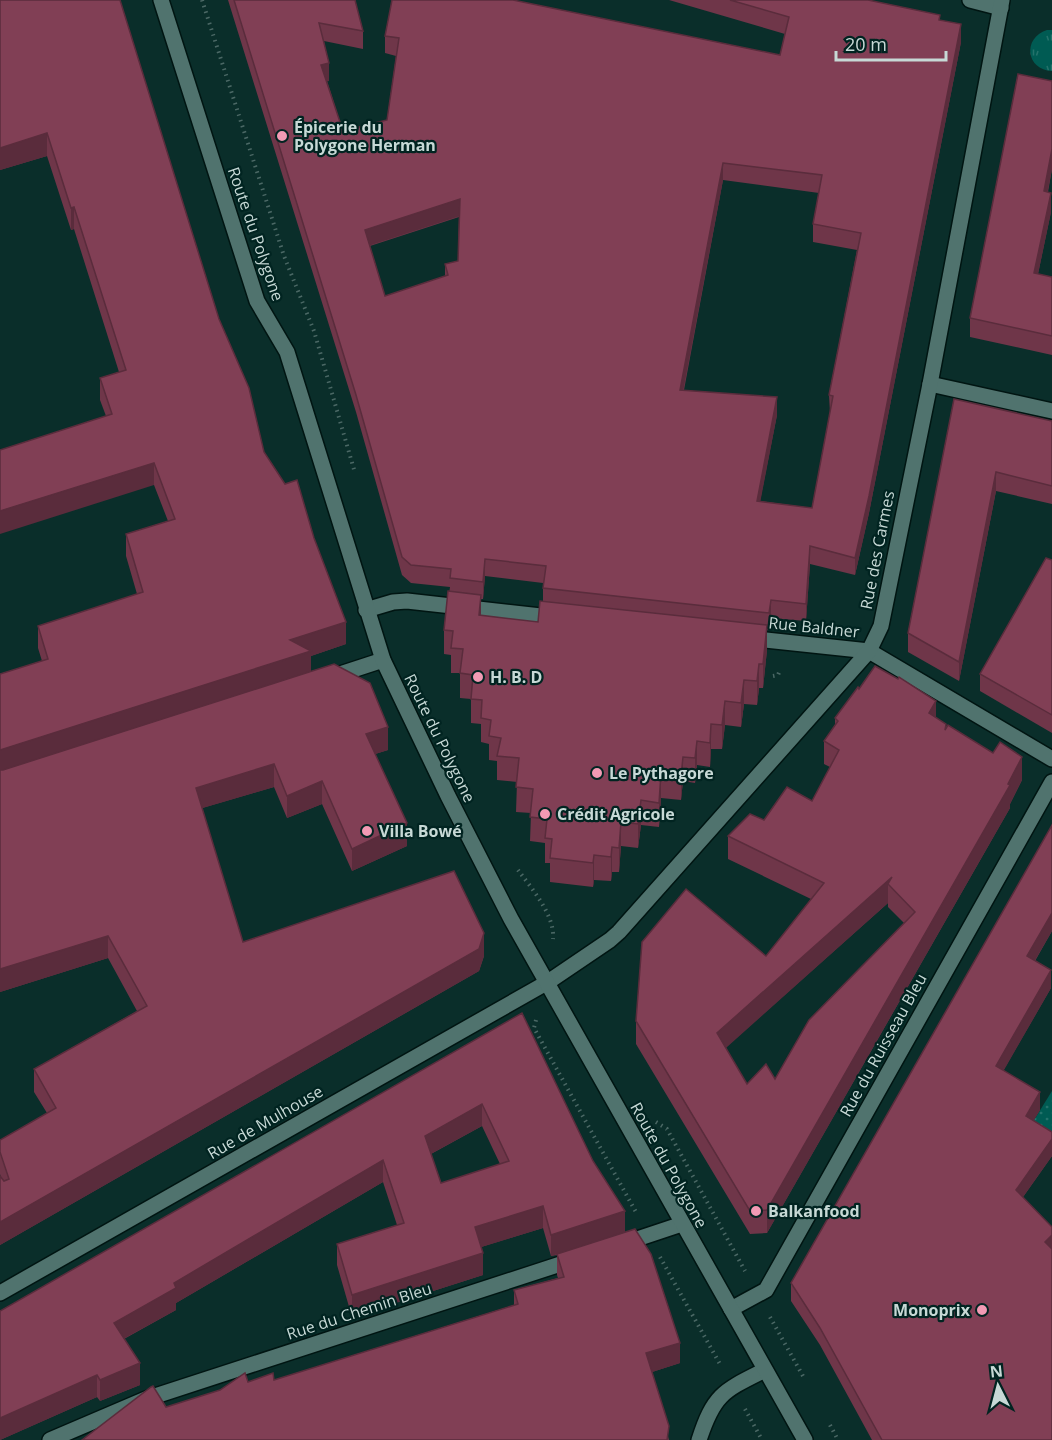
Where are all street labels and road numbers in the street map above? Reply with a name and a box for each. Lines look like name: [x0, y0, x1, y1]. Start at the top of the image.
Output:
street label: Route du Polygone: [223, 164, 289, 304]
street label: Rue des Carmes: [855, 489, 899, 611]
street label: Rue Baldner: [767, 611, 861, 643]
street label: Route du Polygone: [399, 670, 481, 806]
street label: Rue du Ruisseau Bleu: [834, 969, 932, 1121]
street label: Rue de Mulhouse: [203, 1080, 327, 1164]
street label: Route du Polygone: [625, 1098, 713, 1232]
street label: Rue du Chemin Bleu: [284, 1277, 434, 1345]

